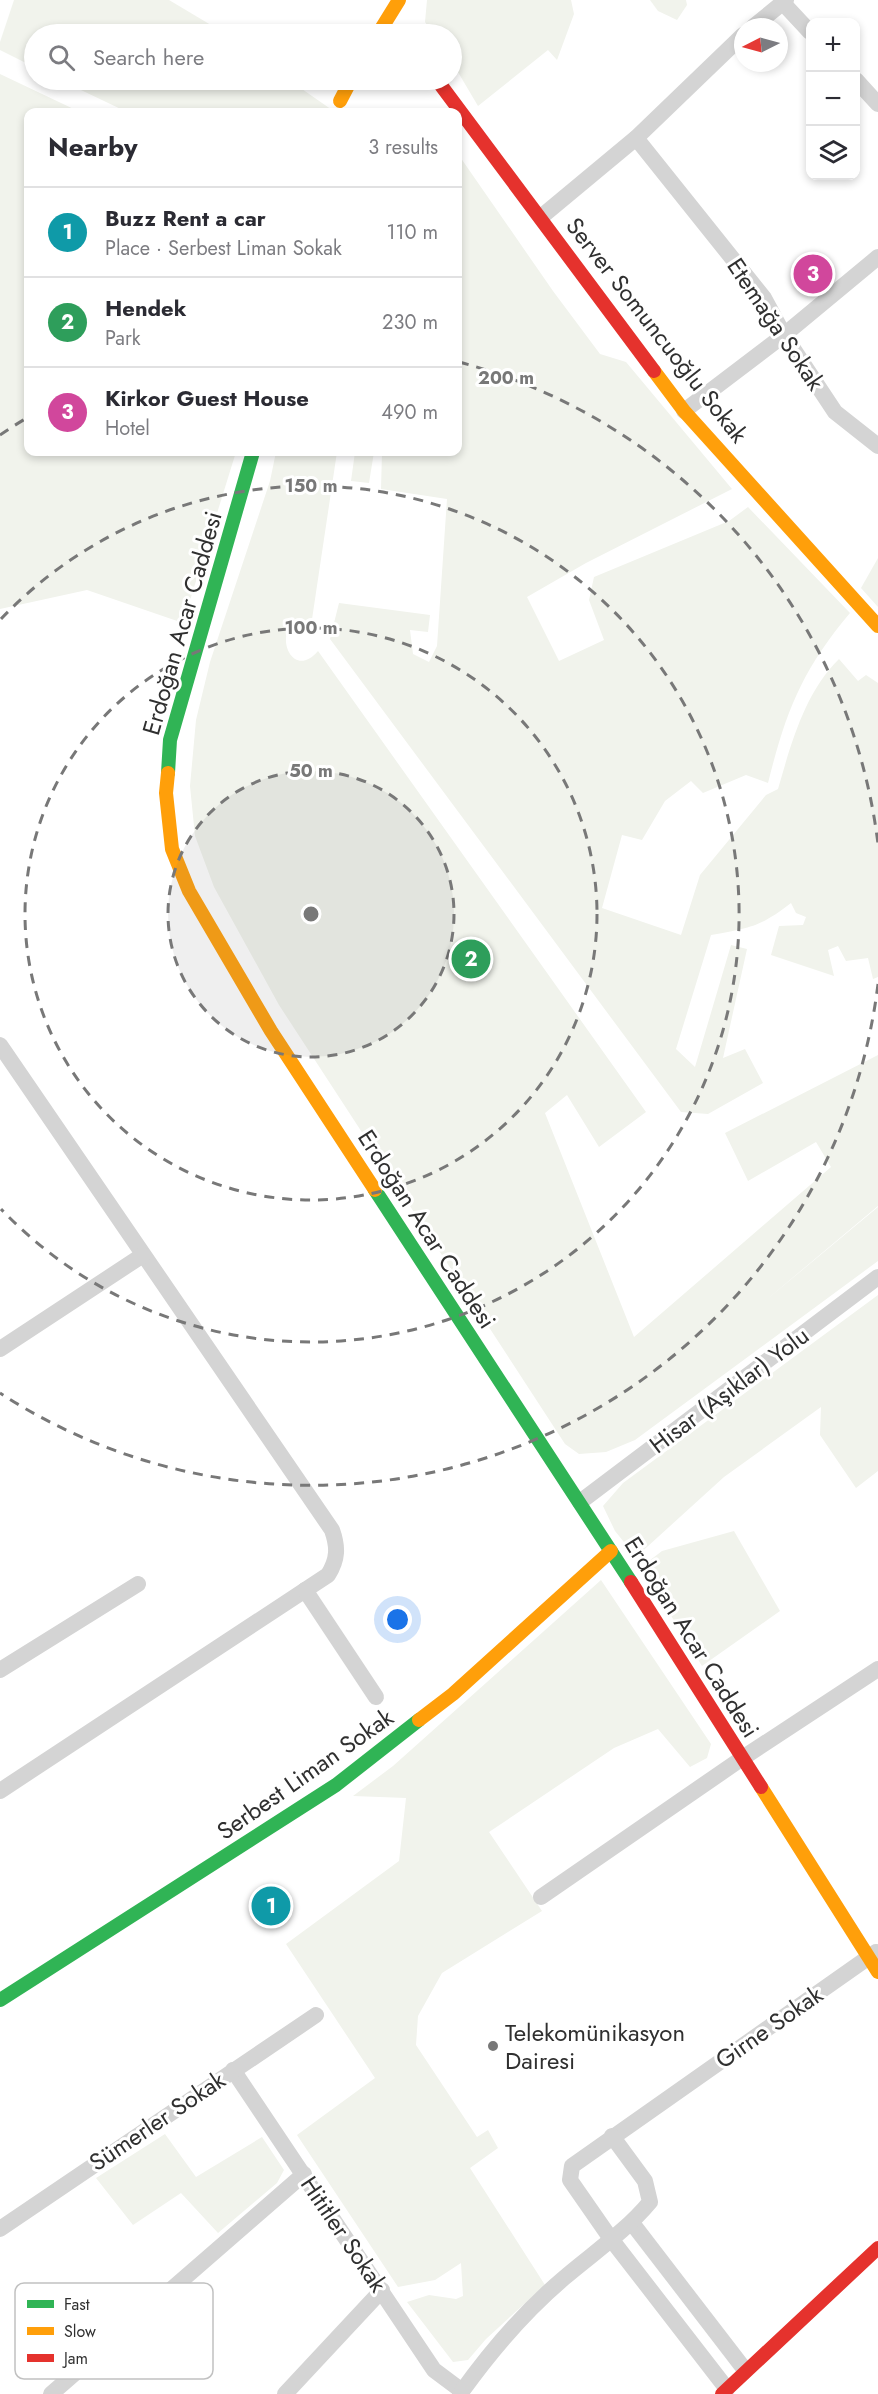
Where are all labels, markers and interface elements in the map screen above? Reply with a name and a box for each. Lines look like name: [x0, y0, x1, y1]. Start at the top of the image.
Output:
north arrow: [734, 18, 788, 72]
map controls: [806, 18, 860, 180]
button: +: [806, 18, 860, 72]
search box: [24, 24, 462, 90]
icon: search: [45, 41, 78, 74]
text: Search here: [93, 41, 204, 73]
button: −: [806, 72, 860, 126]
button: layers: [806, 126, 860, 180]
text: Nearby: [48, 128, 137, 166]
text: 3 results: [368, 133, 438, 162]
text: Buzz Rent a car: [105, 202, 266, 234]
street label: Server Somuncuoğlu Sokak: [558, 210, 757, 451]
text: 1: [62, 218, 73, 247]
text: 110 m: [386, 218, 438, 247]
text: Place · Serbest Liman Sokak: [105, 234, 342, 263]
street label: Etemağa Sokak: [719, 251, 834, 398]
pin: 3: [794, 252, 832, 296]
text: Hendek: [105, 292, 186, 324]
text: 2: [61, 308, 74, 337]
text: 230 m: [382, 308, 438, 337]
text: Park: [105, 324, 141, 353]
text: 200 m: [478, 365, 534, 391]
text: Kirkor Guest House: [105, 382, 309, 414]
text: 3: [61, 398, 74, 427]
text: 490 m: [381, 398, 438, 427]
text: Hotel: [105, 414, 150, 443]
text: 150 m: [285, 473, 337, 499]
street label: Erdoğan Acar Caddesi: [133, 507, 231, 739]
text: 100 m: [284, 615, 338, 641]
text: 50 m: [289, 758, 333, 784]
centre of rings: [301, 904, 321, 924]
pin: 2: [452, 936, 490, 982]
street label: Erdoğan Acar Caddesi: [349, 1123, 505, 1335]
street label: Hisar (Aşıklar) Yolu: [642, 1318, 816, 1462]
street label: Erdoğan Acar Caddesi: [616, 1530, 768, 1744]
your location: [383, 1605, 412, 1634]
street label: Serbest Liman Sokak: [210, 1700, 401, 1848]
pin: 1: [252, 1884, 290, 1928]
street label: Girne Sokak: [708, 1977, 830, 2077]
place label: Telekomünikasyon Dairesi: [505, 2015, 685, 2078]
marker: Telekomünikasyon Dairesi: [486, 2039, 500, 2053]
street label: Sümerler Sokak: [82, 2062, 232, 2179]
street label: Hititler Sokak: [292, 2169, 396, 2299]
legend: [15, 2283, 213, 2379]
text: Fast: [64, 2293, 90, 2316]
text: Slow: [64, 2320, 96, 2343]
text: Jam: [62, 2347, 88, 2370]

